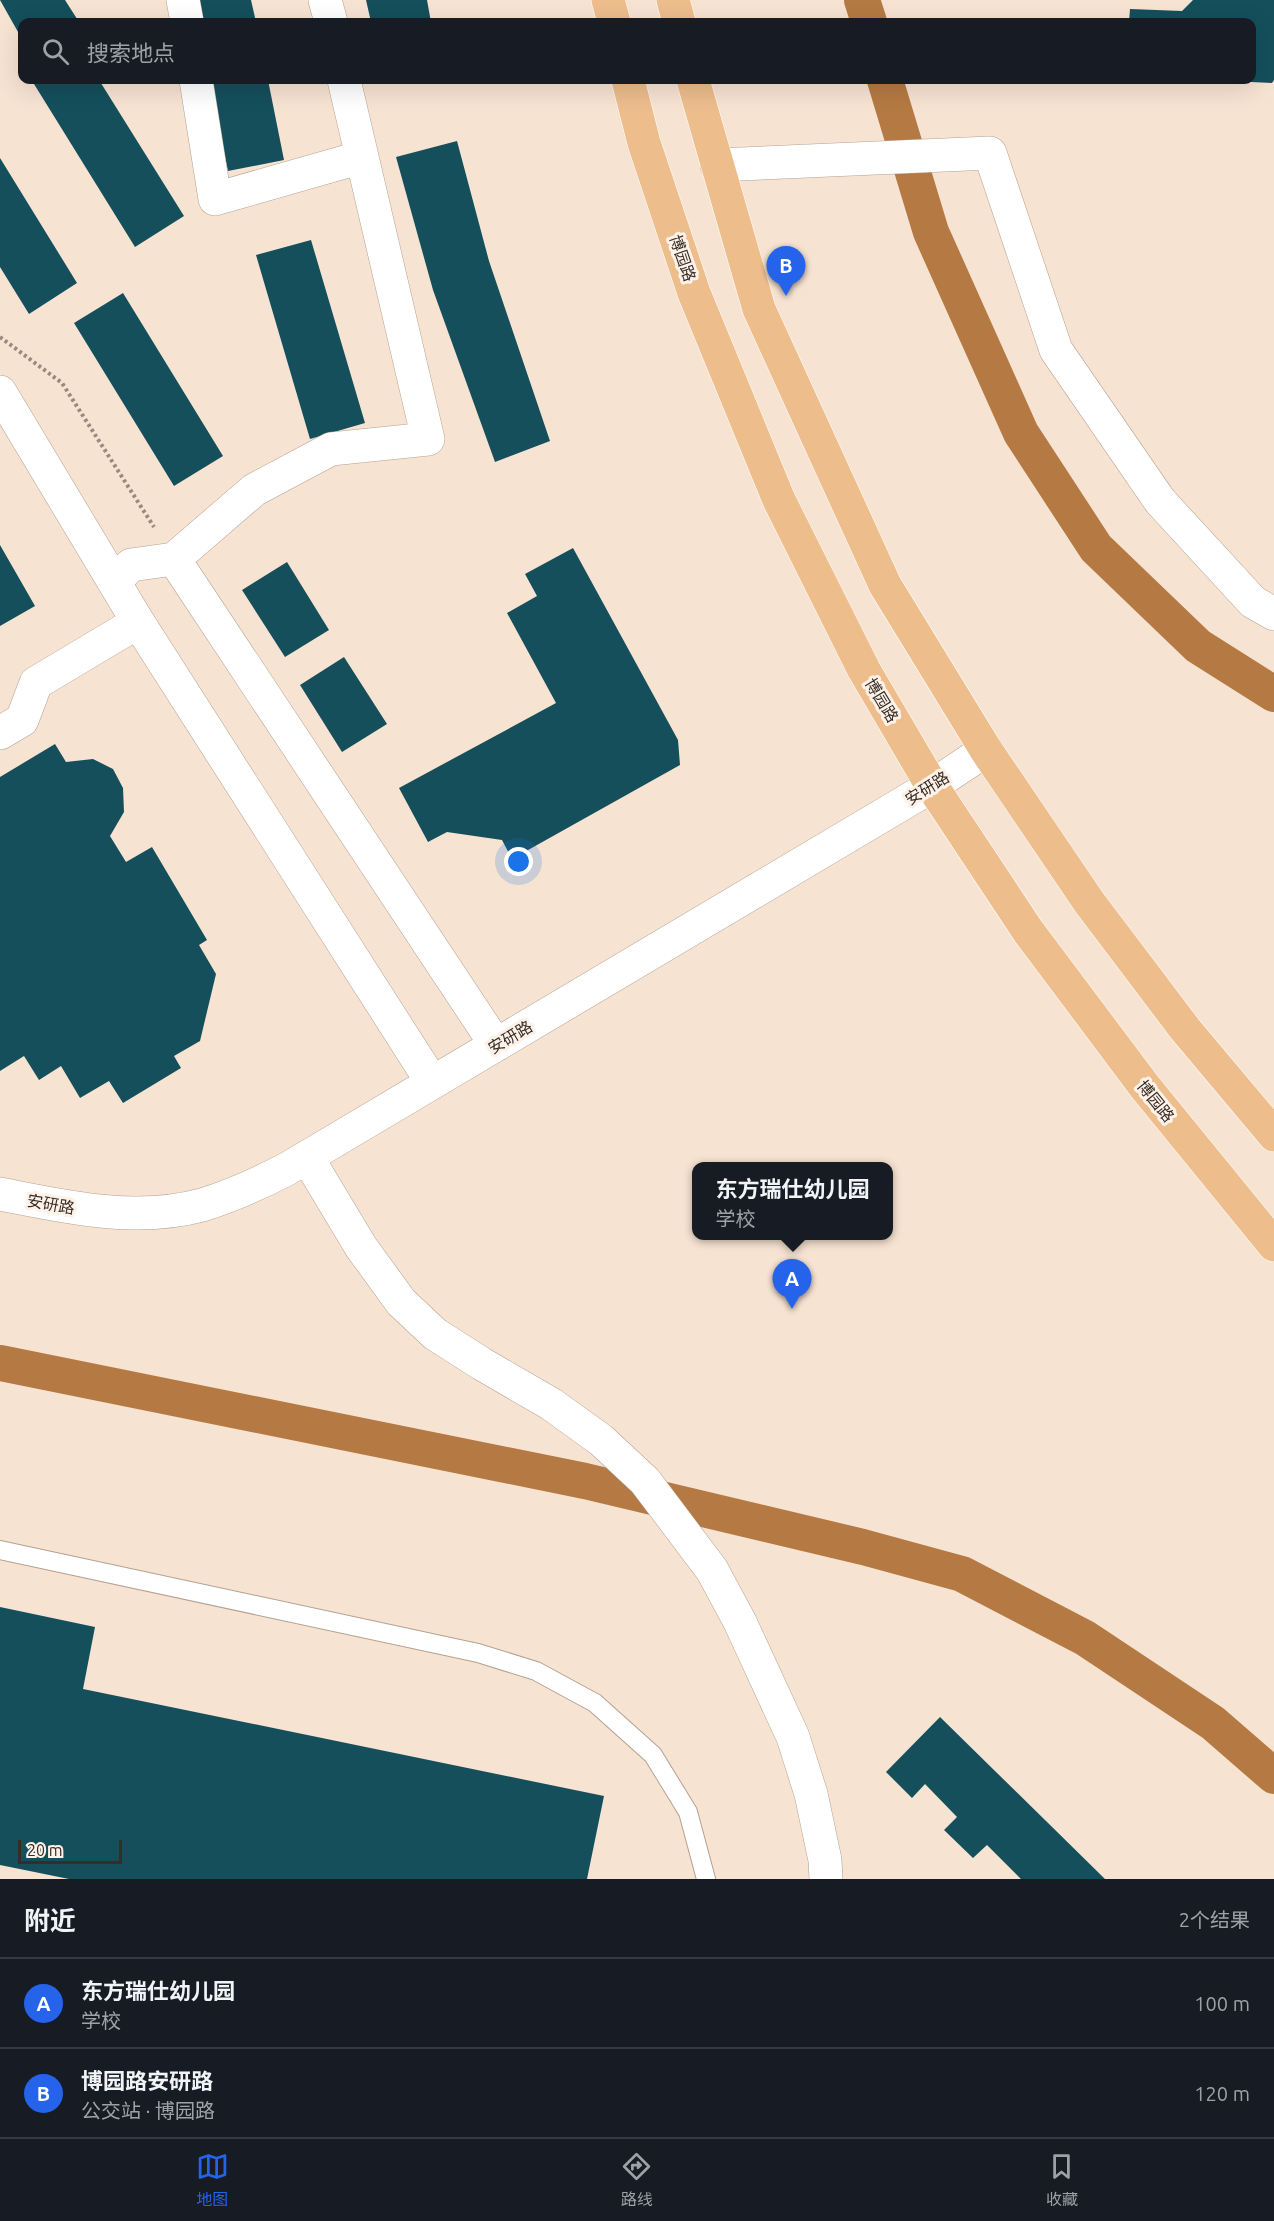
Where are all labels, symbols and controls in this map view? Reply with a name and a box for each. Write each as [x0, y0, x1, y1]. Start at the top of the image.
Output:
search box [18, 18, 1256, 84]
icon: search [39, 35, 72, 68]
text: 搜索地点 [87, 40, 175, 65]
street label: 博园路 [667, 232, 699, 284]
pin: B [766, 246, 806, 296]
street label: 博园路 [862, 675, 902, 725]
street label: 安研路 [902, 768, 952, 808]
your location [504, 847, 533, 876]
street label: 安研路 [485, 1017, 535, 1057]
street label: 博园路 [1134, 1077, 1178, 1125]
popup [692, 1162, 893, 1240]
text: 东方瑞仕幼儿园 [715, 1176, 870, 1201]
street label: 安研路 [26, 1191, 76, 1217]
text: 学校 [715, 1207, 755, 1230]
pin: A [772, 1260, 812, 1309]
scale bar [18, 1837, 122, 1864]
text: 20 m [27, 1841, 63, 1859]
text: 附近 [24, 1906, 76, 1935]
text: 2个结果 [1179, 1908, 1250, 1931]
text: 东方瑞仕幼儿园 [81, 1978, 235, 2003]
text: A [36, 1992, 51, 2015]
text: 100 m [1194, 1992, 1250, 2015]
text: 学校 [81, 2009, 121, 2032]
text: 博园路安研路 [81, 2068, 213, 2093]
text: B [37, 2082, 50, 2105]
text: 120 m [1194, 2082, 1250, 2105]
text: 公交站 · 博园路 [81, 2099, 215, 2122]
tab: 地图 [196, 2150, 229, 2210]
tab: 路线 [620, 2150, 653, 2210]
tab: 收藏 [1045, 2150, 1078, 2210]

